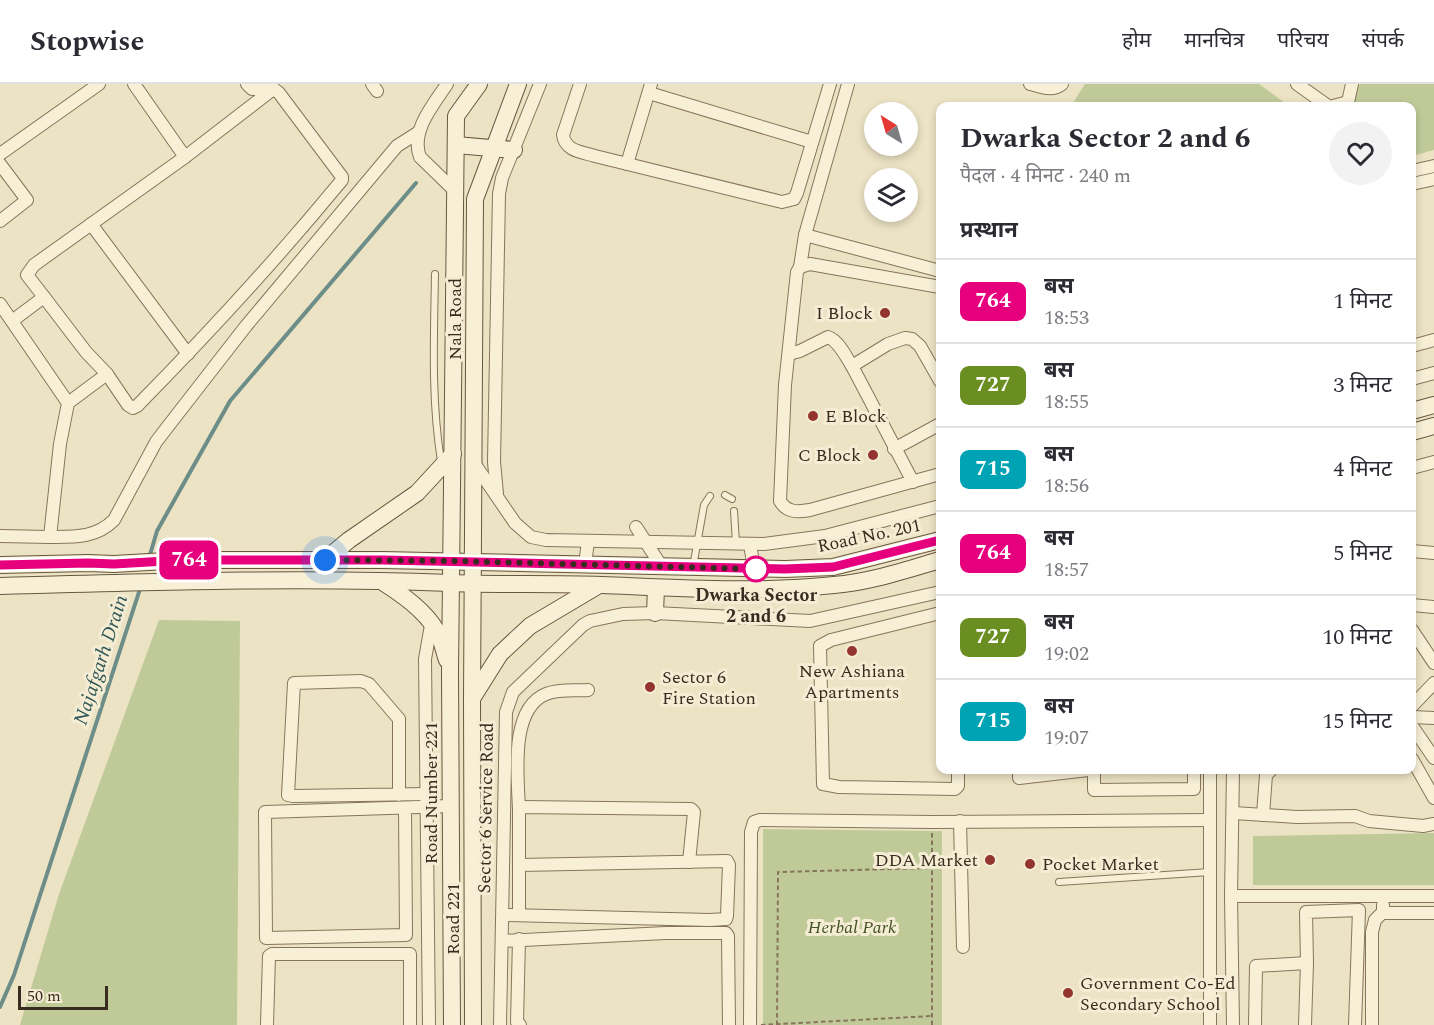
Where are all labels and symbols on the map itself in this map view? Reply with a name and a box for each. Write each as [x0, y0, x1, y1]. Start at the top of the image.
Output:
north arrow [864, 102, 918, 156]
street label: Nala Road [442, 278, 469, 360]
place label: I Block [816, 300, 873, 327]
marker: I Block [878, 306, 892, 320]
place label: E Block [825, 403, 887, 430]
marker: E Block [806, 409, 820, 423]
place label: C Block [798, 442, 861, 469]
marker: C Block [866, 448, 880, 462]
street label: Road No. 201 [815, 512, 923, 560]
line badge: 764 [154, 540, 224, 580]
your location [310, 545, 340, 575]
marker: Dwarka Sector 2 and 6 [743, 556, 769, 582]
place label: Dwarka Sector 2 and 6 [695, 582, 817, 630]
water label: Najafgarh Drain [66, 591, 136, 729]
marker: New Ashiana Apartments [845, 644, 859, 658]
place label: New Ashiana Apartments [799, 658, 905, 706]
place label: Sector 6 Fire Station [662, 664, 756, 712]
marker: Sector 6 Fire Station [643, 680, 657, 694]
street label: Road Number 221 [418, 722, 445, 864]
street label: Sector 6 Service Road [471, 722, 501, 894]
place label: DDA Market [875, 847, 978, 874]
place label: Pocket Market [1042, 851, 1159, 878]
marker: DDA Market [983, 853, 997, 867]
marker: Pocket Market [1023, 857, 1037, 871]
street label: Road 221 [440, 883, 467, 955]
park label: Herbal Park [808, 914, 897, 941]
place label: Government Co-Ed Secondary School [1080, 970, 1236, 1018]
scale bar [18, 983, 108, 1010]
marker: Government Co-Ed Secondary School [1061, 986, 1075, 1000]

